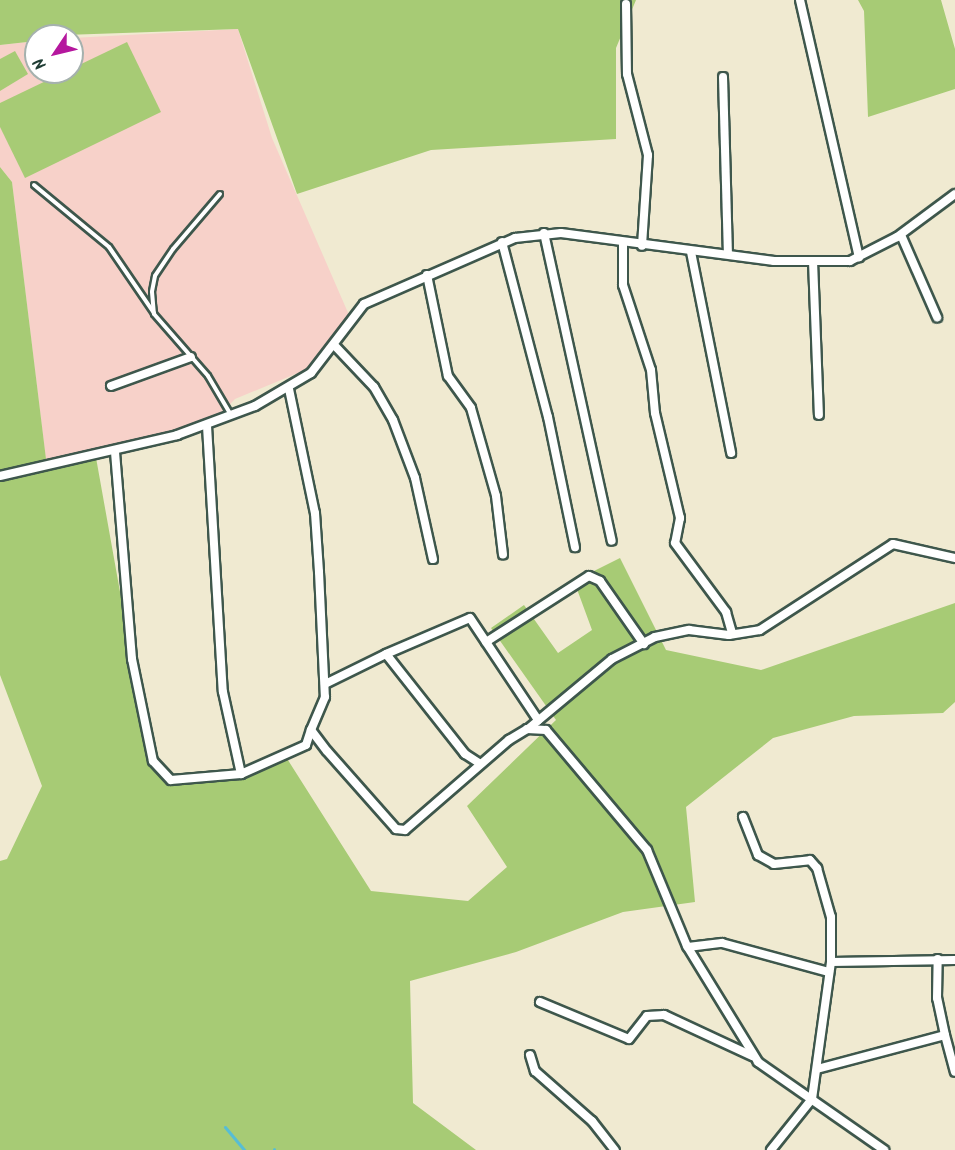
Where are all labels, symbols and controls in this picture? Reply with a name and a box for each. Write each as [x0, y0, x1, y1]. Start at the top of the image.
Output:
north arrow [24, 24, 84, 84]
text: N [27, 52, 54, 75]

